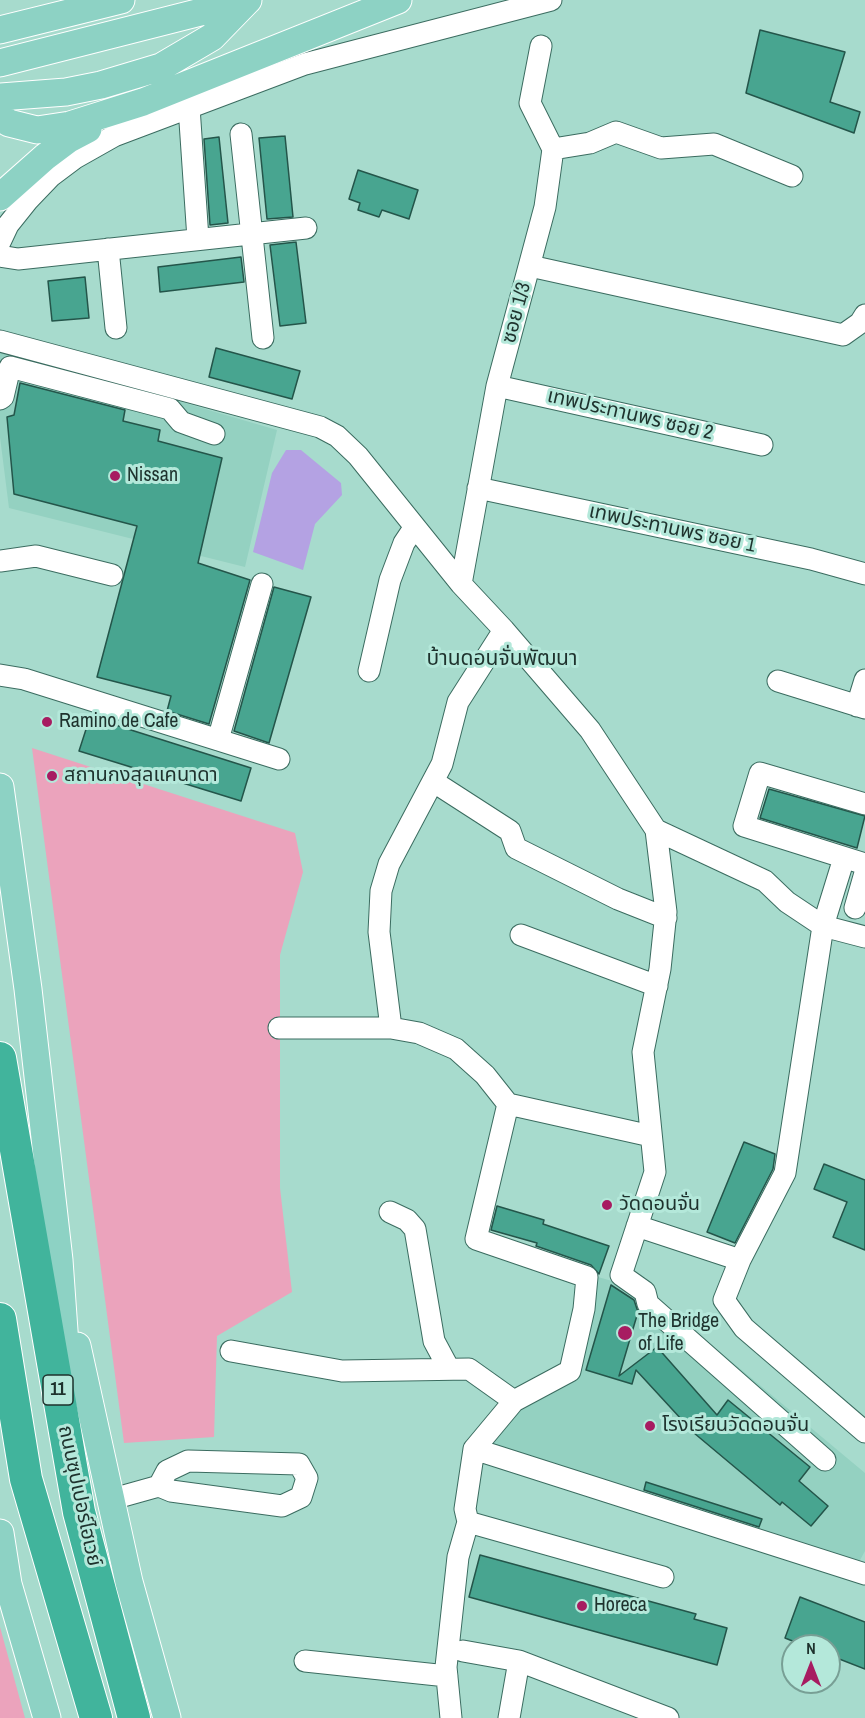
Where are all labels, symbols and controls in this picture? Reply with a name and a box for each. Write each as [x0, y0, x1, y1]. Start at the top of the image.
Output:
street label: ซอย 1/3 [497, 280, 537, 346]
street label: เทพประทานพร ซอย 2 [545, 384, 715, 446]
place label: Nissan [127, 464, 178, 488]
marker: Nissan [108, 469, 122, 483]
street label: เทพประทานพร ซอย 1 [587, 500, 757, 558]
district label: บ้านดอนจั่นพัฒนา [427, 646, 577, 672]
place label: Ramino de Cafe [59, 710, 178, 734]
marker: Ramino de Cafe [40, 715, 54, 729]
place label: สถานกงสุลแคนาดา [64, 764, 218, 788]
marker: สถานกงสุลแคนาดา [45, 769, 59, 783]
place label: วัดดอนจั่น [619, 1193, 700, 1217]
marker: วัดดอนจั่น [600, 1198, 614, 1212]
place label: The Bridge of Life [638, 1310, 719, 1357]
marker: The Bridge of Life [616, 1324, 634, 1342]
road number: 11 [43, 1375, 73, 1405]
place label: โรงเรียนวัดดอนจั่น [662, 1414, 809, 1438]
marker: โรงเรียนวัดดอนจั่น [643, 1419, 657, 1433]
street label: ถนนซุปเปอร์ไฮเวย์ [52, 1423, 106, 1569]
place label: Horeca [594, 1594, 647, 1618]
marker: Horeca [575, 1599, 589, 1613]
north arrow [781, 1634, 841, 1694]
text: N [806, 1637, 816, 1659]

